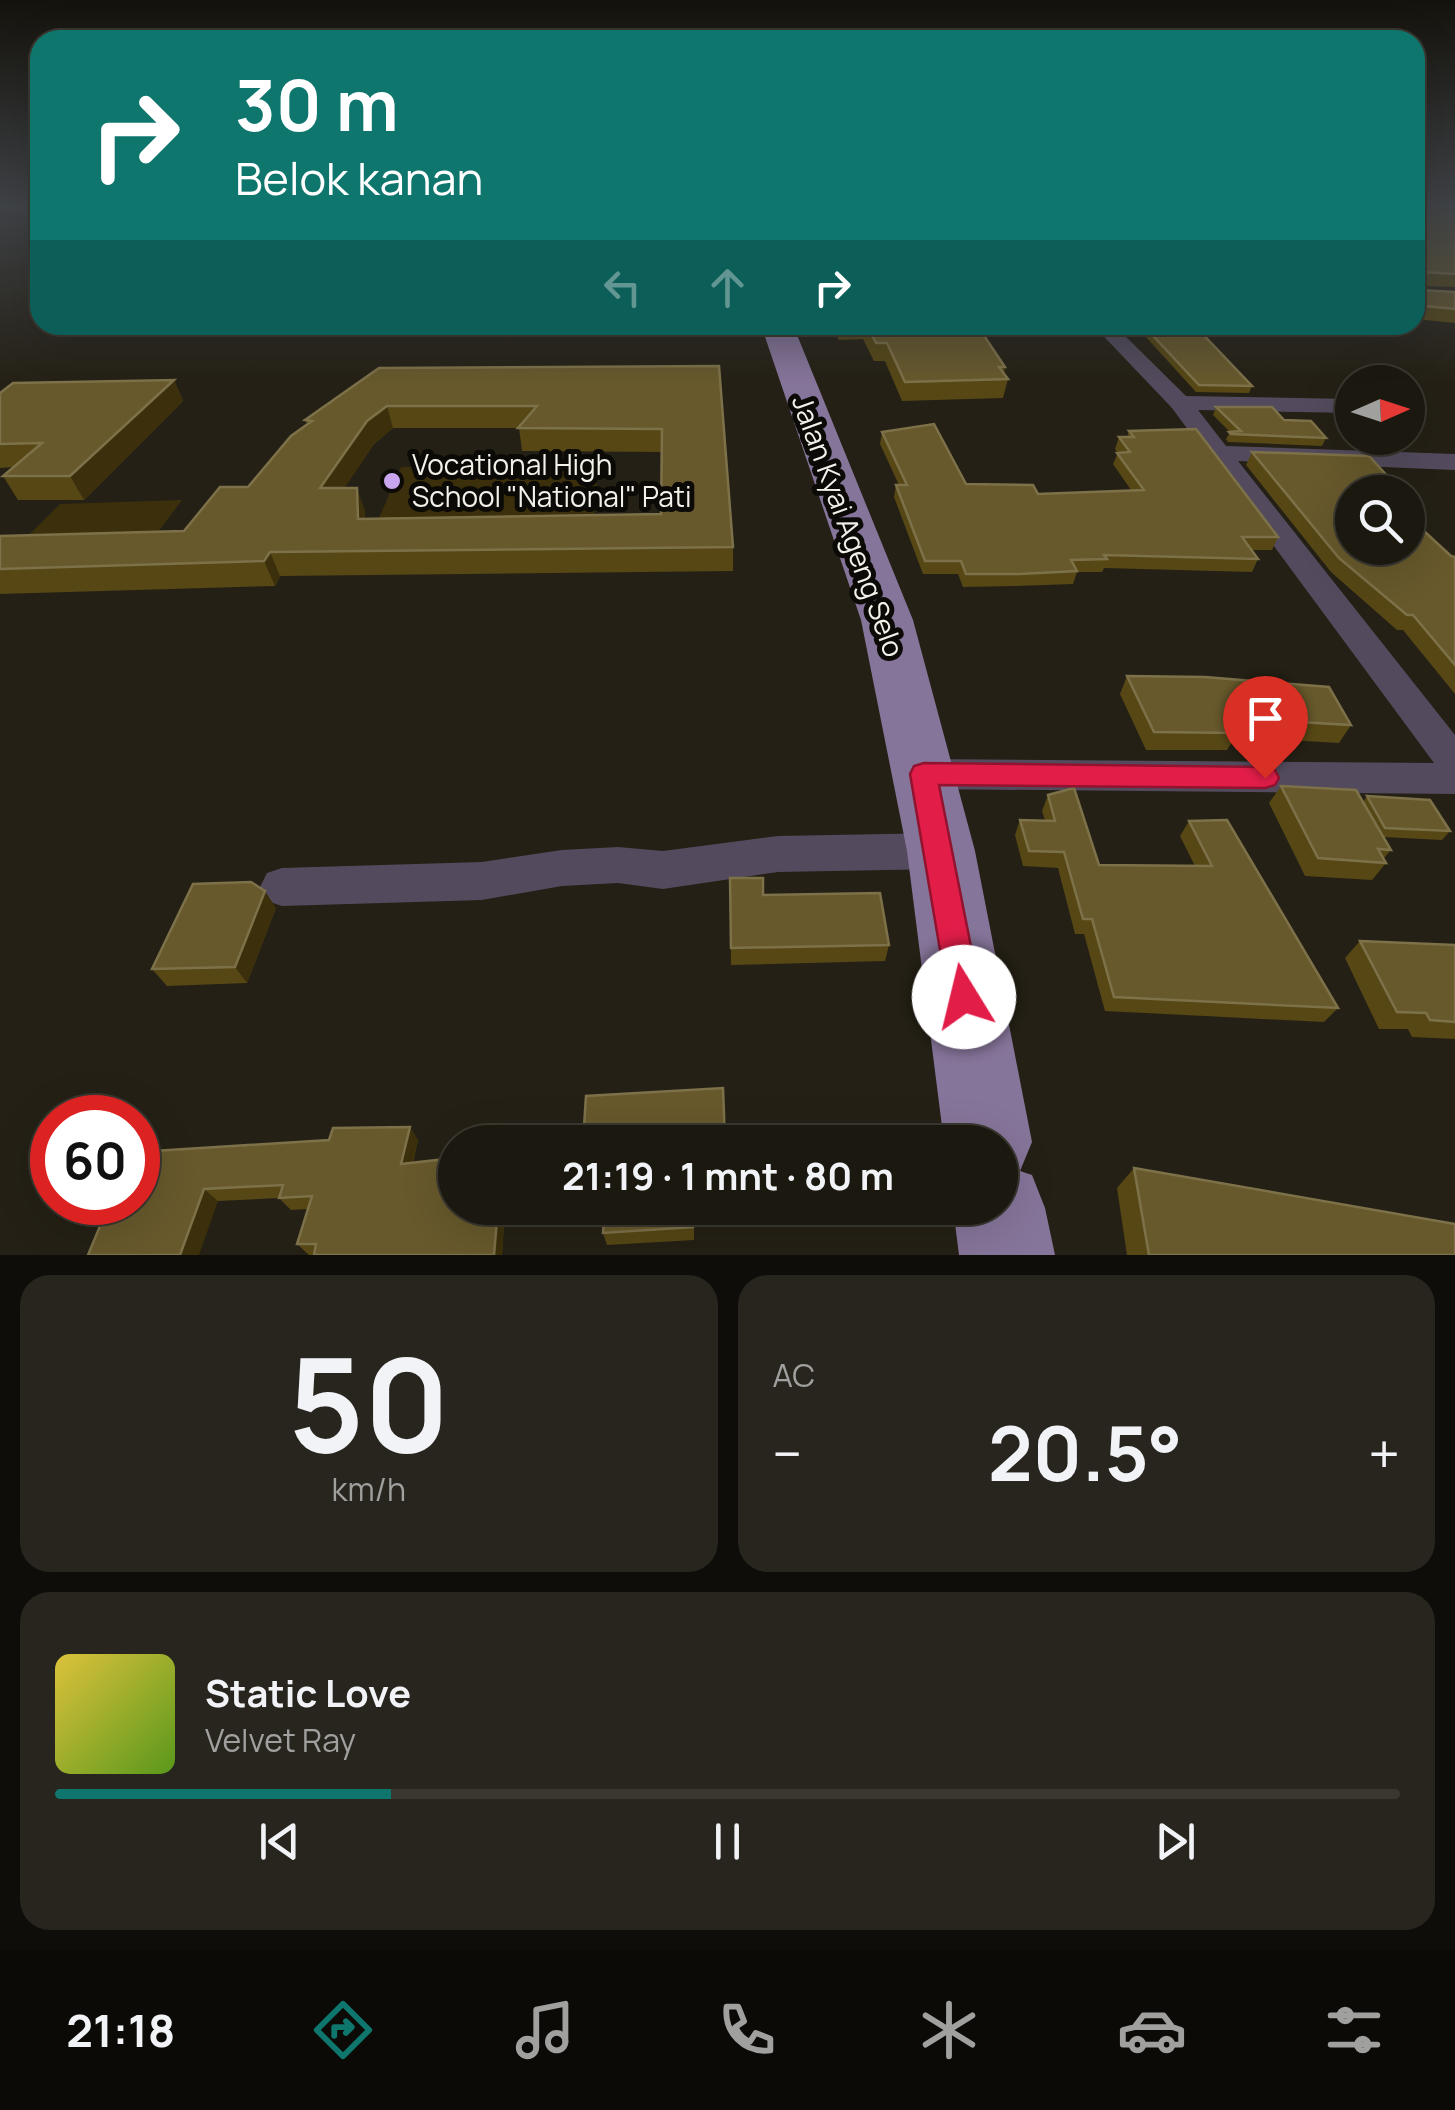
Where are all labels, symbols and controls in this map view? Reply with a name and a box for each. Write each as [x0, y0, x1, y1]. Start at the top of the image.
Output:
text: 30 m [235, 56, 399, 152]
icon: right [70, 70, 200, 200]
text: Belok kanan [235, 147, 483, 209]
icon: left [595, 260, 650, 315]
icon: ahead [700, 260, 755, 315]
icon: right [805, 260, 860, 315]
north arrow [1335, 365, 1425, 455]
map controls [1335, 365, 1425, 565]
street label: Jalan Kyai Ageng Selo [784, 390, 914, 662]
place label: Vocational High School "National" Pati [412, 445, 692, 515]
marker: Vocational High School "National" Pati [381, 470, 403, 492]
button: search [1335, 475, 1425, 565]
pin [1223, 676, 1308, 779]
icon: arrive [1238, 691, 1293, 746]
position arrow [912, 945, 1016, 1049]
speed limit sign: 60 [30, 1095, 160, 1225]
text: 21:19 · 1 mnt · 80 m [562, 1149, 894, 1201]
text: 50 [288, 1313, 450, 1491]
text: AC [773, 1353, 815, 1397]
text: 20.5° [988, 1401, 1182, 1504]
text: − [773, 1415, 802, 1491]
text: + [1368, 1415, 1400, 1491]
text: km/h [332, 1467, 406, 1511]
text: Static Love [205, 1666, 411, 1718]
text: Velvet Ray [205, 1718, 356, 1762]
icon: previous [252, 1814, 307, 1869]
icon: pause [700, 1814, 755, 1869]
icon: next [1148, 1814, 1203, 1869]
icon: directions [308, 1995, 378, 2065]
icon: music [510, 1995, 580, 2065]
icon: phone [712, 1995, 782, 2065]
icon: climate [914, 1995, 984, 2065]
icon: car [1117, 1995, 1187, 2065]
icon: filters [1319, 1995, 1389, 2065]
text: 21:18 [66, 1999, 175, 2061]

